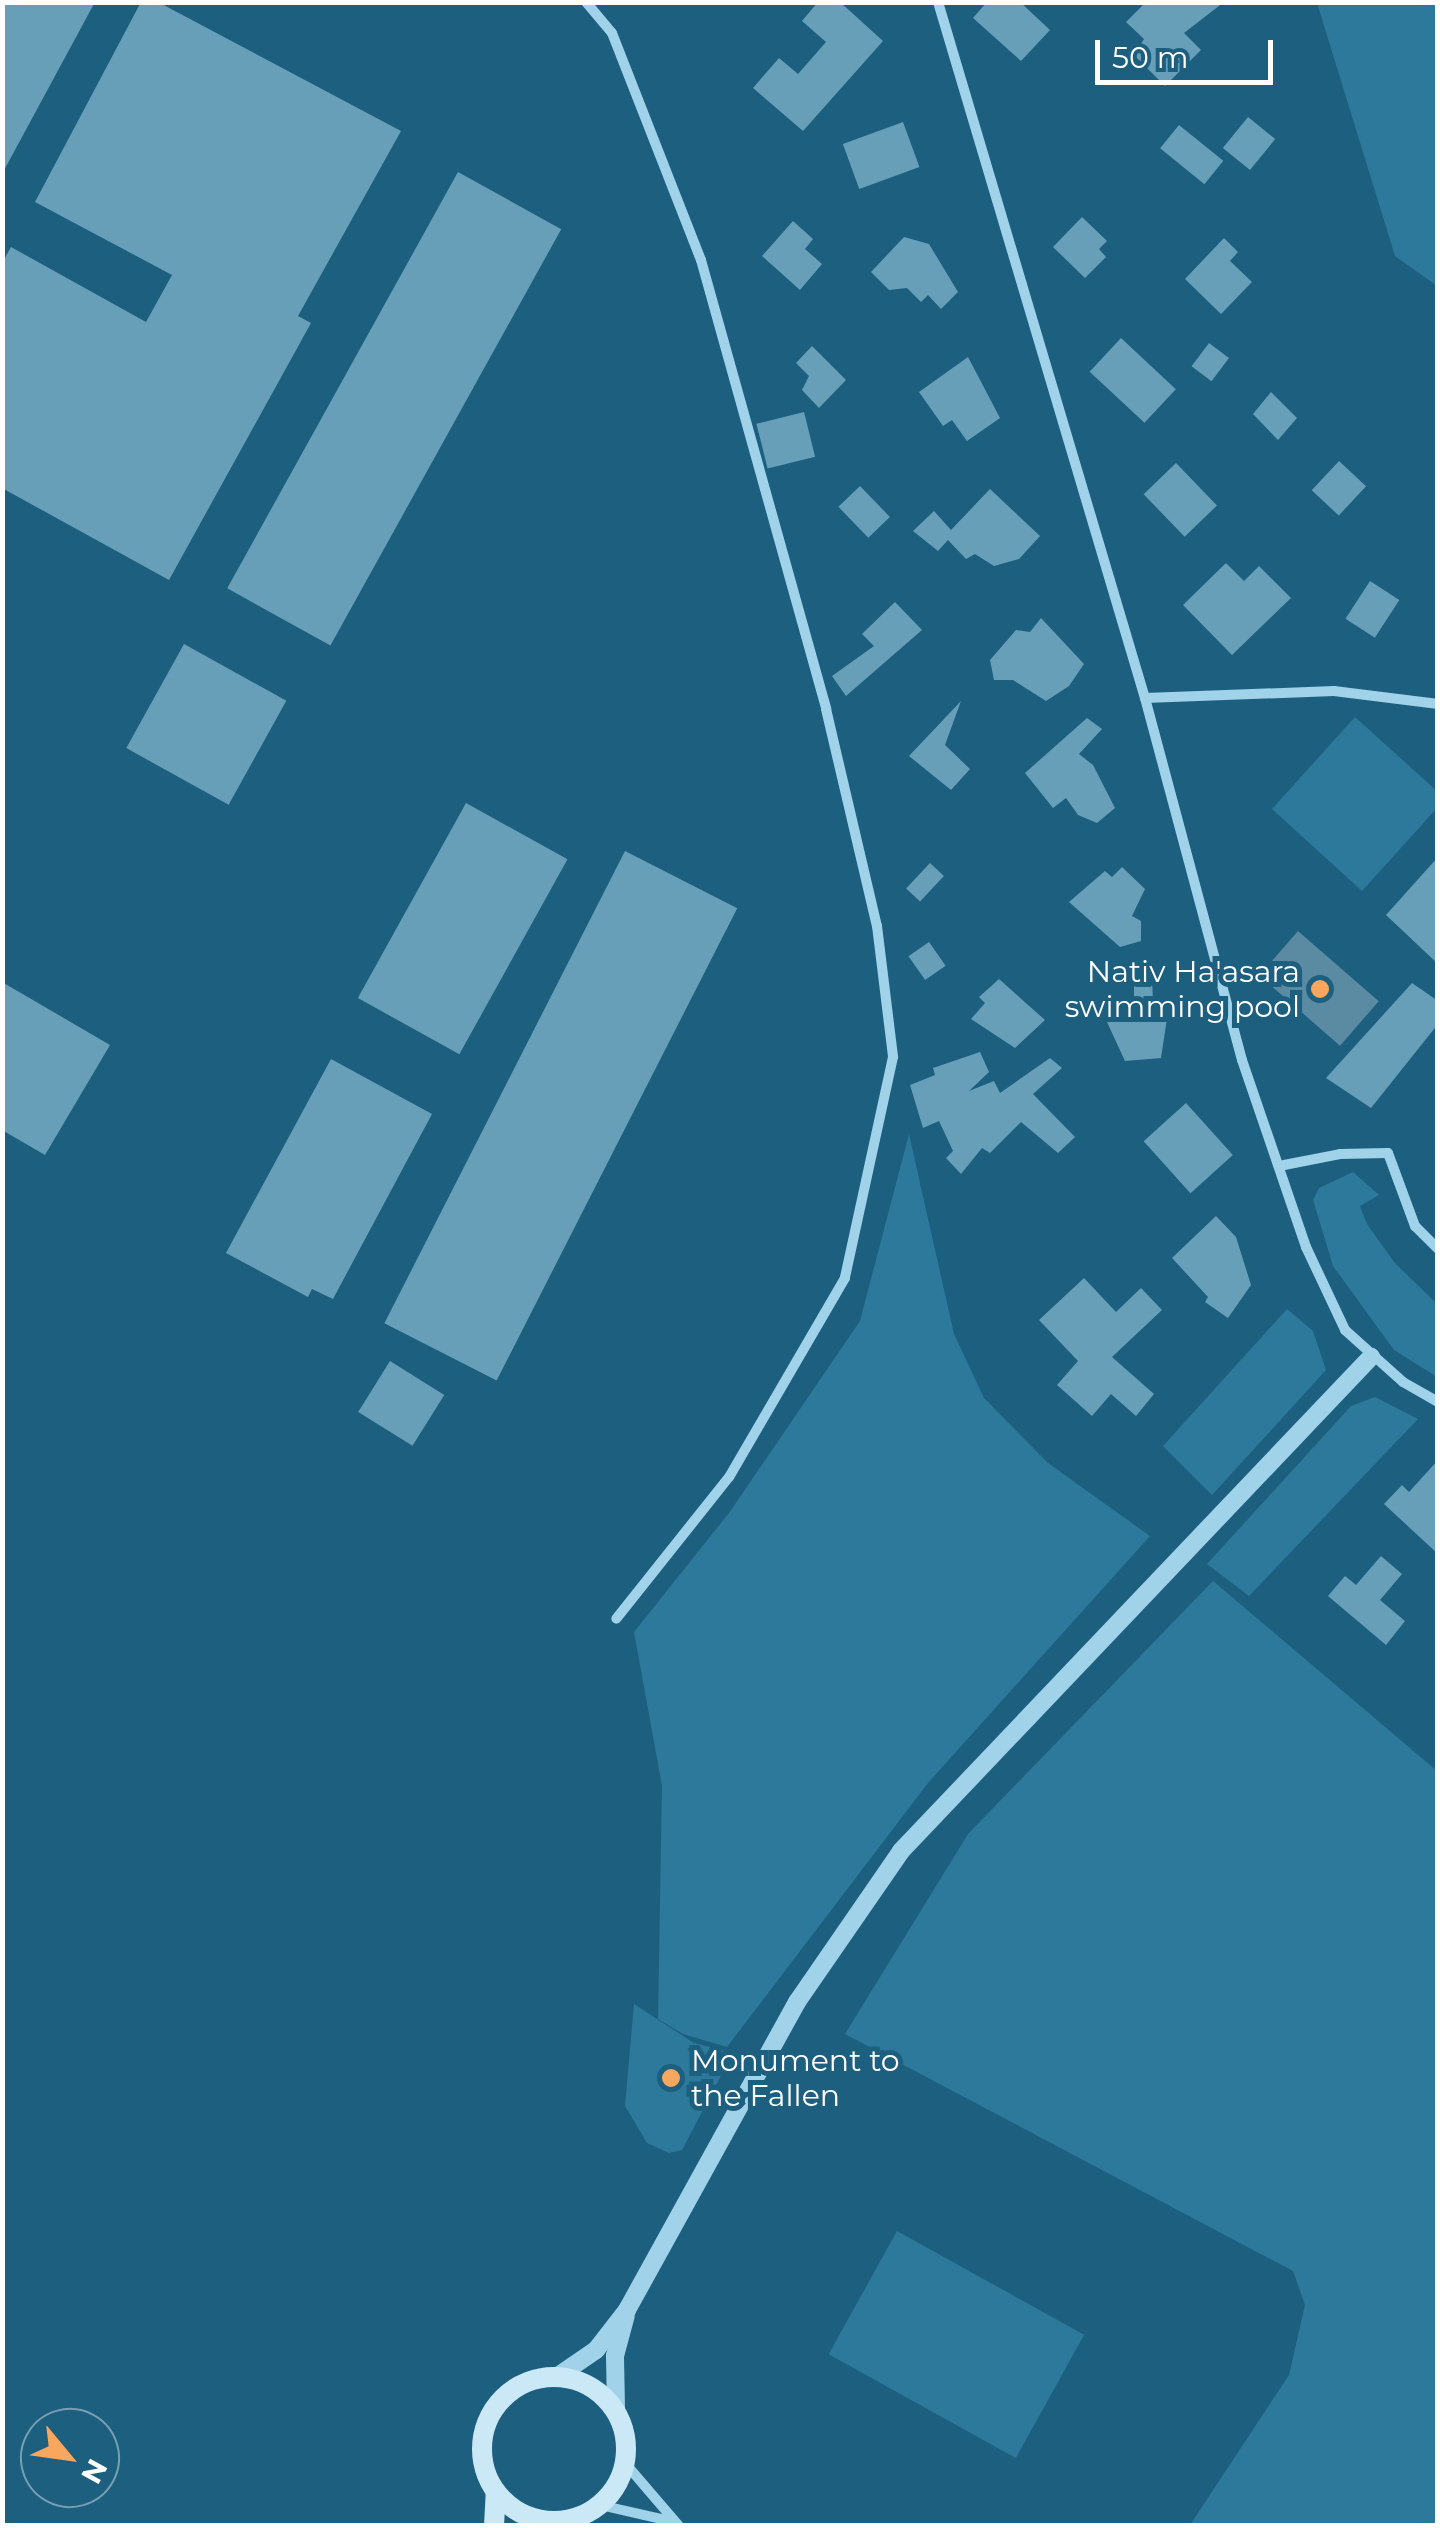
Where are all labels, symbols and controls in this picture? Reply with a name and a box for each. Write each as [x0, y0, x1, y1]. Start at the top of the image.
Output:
scale bar [1100, 20, 1278, 82]
text: 50 m [1112, 39, 1189, 76]
place label: Nativ Ha'asara swimming pool [1065, 954, 1300, 1024]
marker: Nativ Ha'asara swimming pool [1309, 978, 1331, 1000]
place label: Monument to the Fallen [691, 2043, 900, 2114]
marker: Monument to the Fallen [660, 2067, 682, 2089]
north arrow [20, 2408, 120, 2508]
text: N [74, 2453, 115, 2490]

